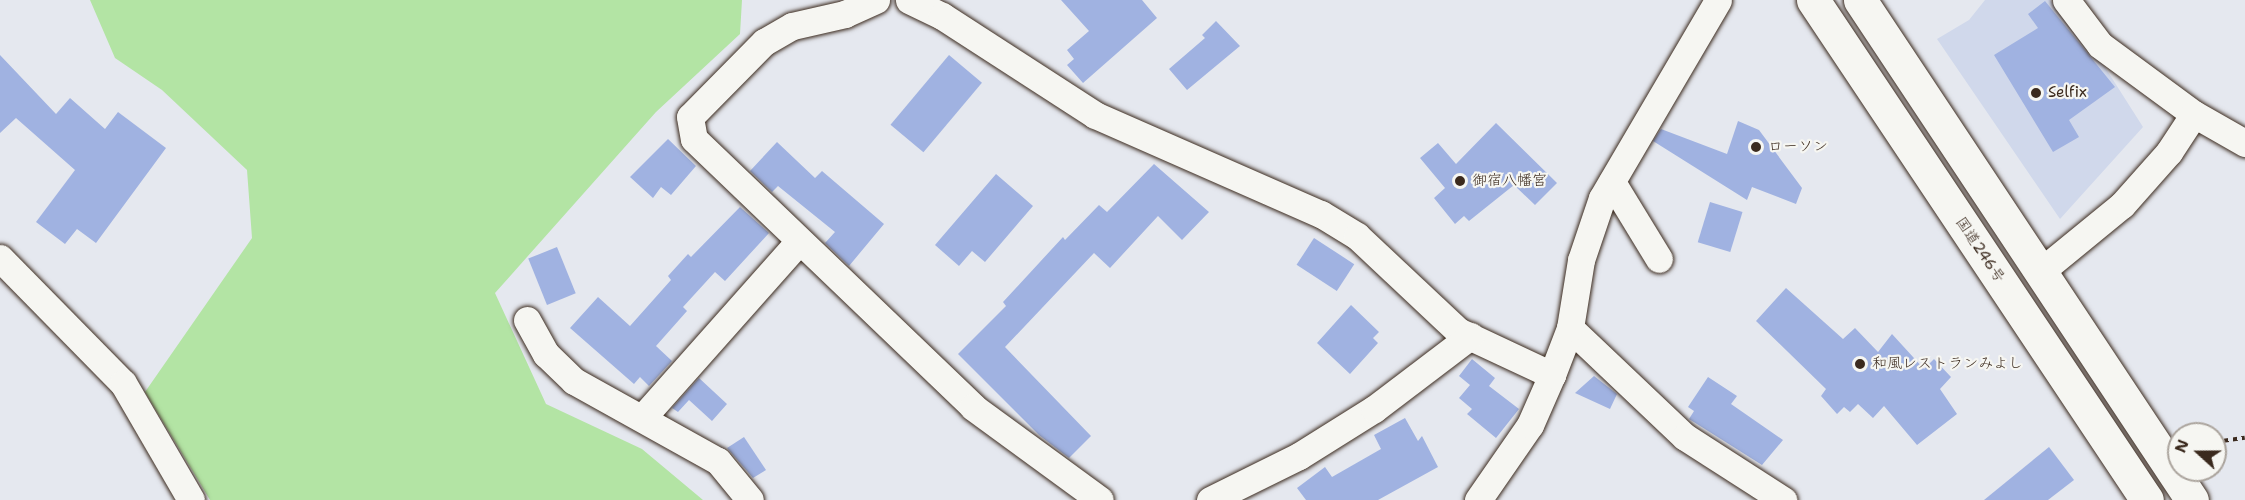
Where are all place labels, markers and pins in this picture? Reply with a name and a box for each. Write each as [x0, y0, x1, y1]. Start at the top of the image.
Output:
place label: Selfix [2048, 84, 2087, 102]
marker: Selfix [2029, 86, 2043, 100]
place label: ローソン [1768, 138, 1828, 156]
marker: ローソン [1749, 140, 1763, 154]
place label: 御宿八幡宮 [1472, 172, 1547, 190]
marker: 御宿八幡宮 [1453, 174, 1467, 188]
place label: 和風レストランみよし [1872, 355, 2022, 373]
marker: 和風レストランみよし [1853, 357, 1867, 371]

